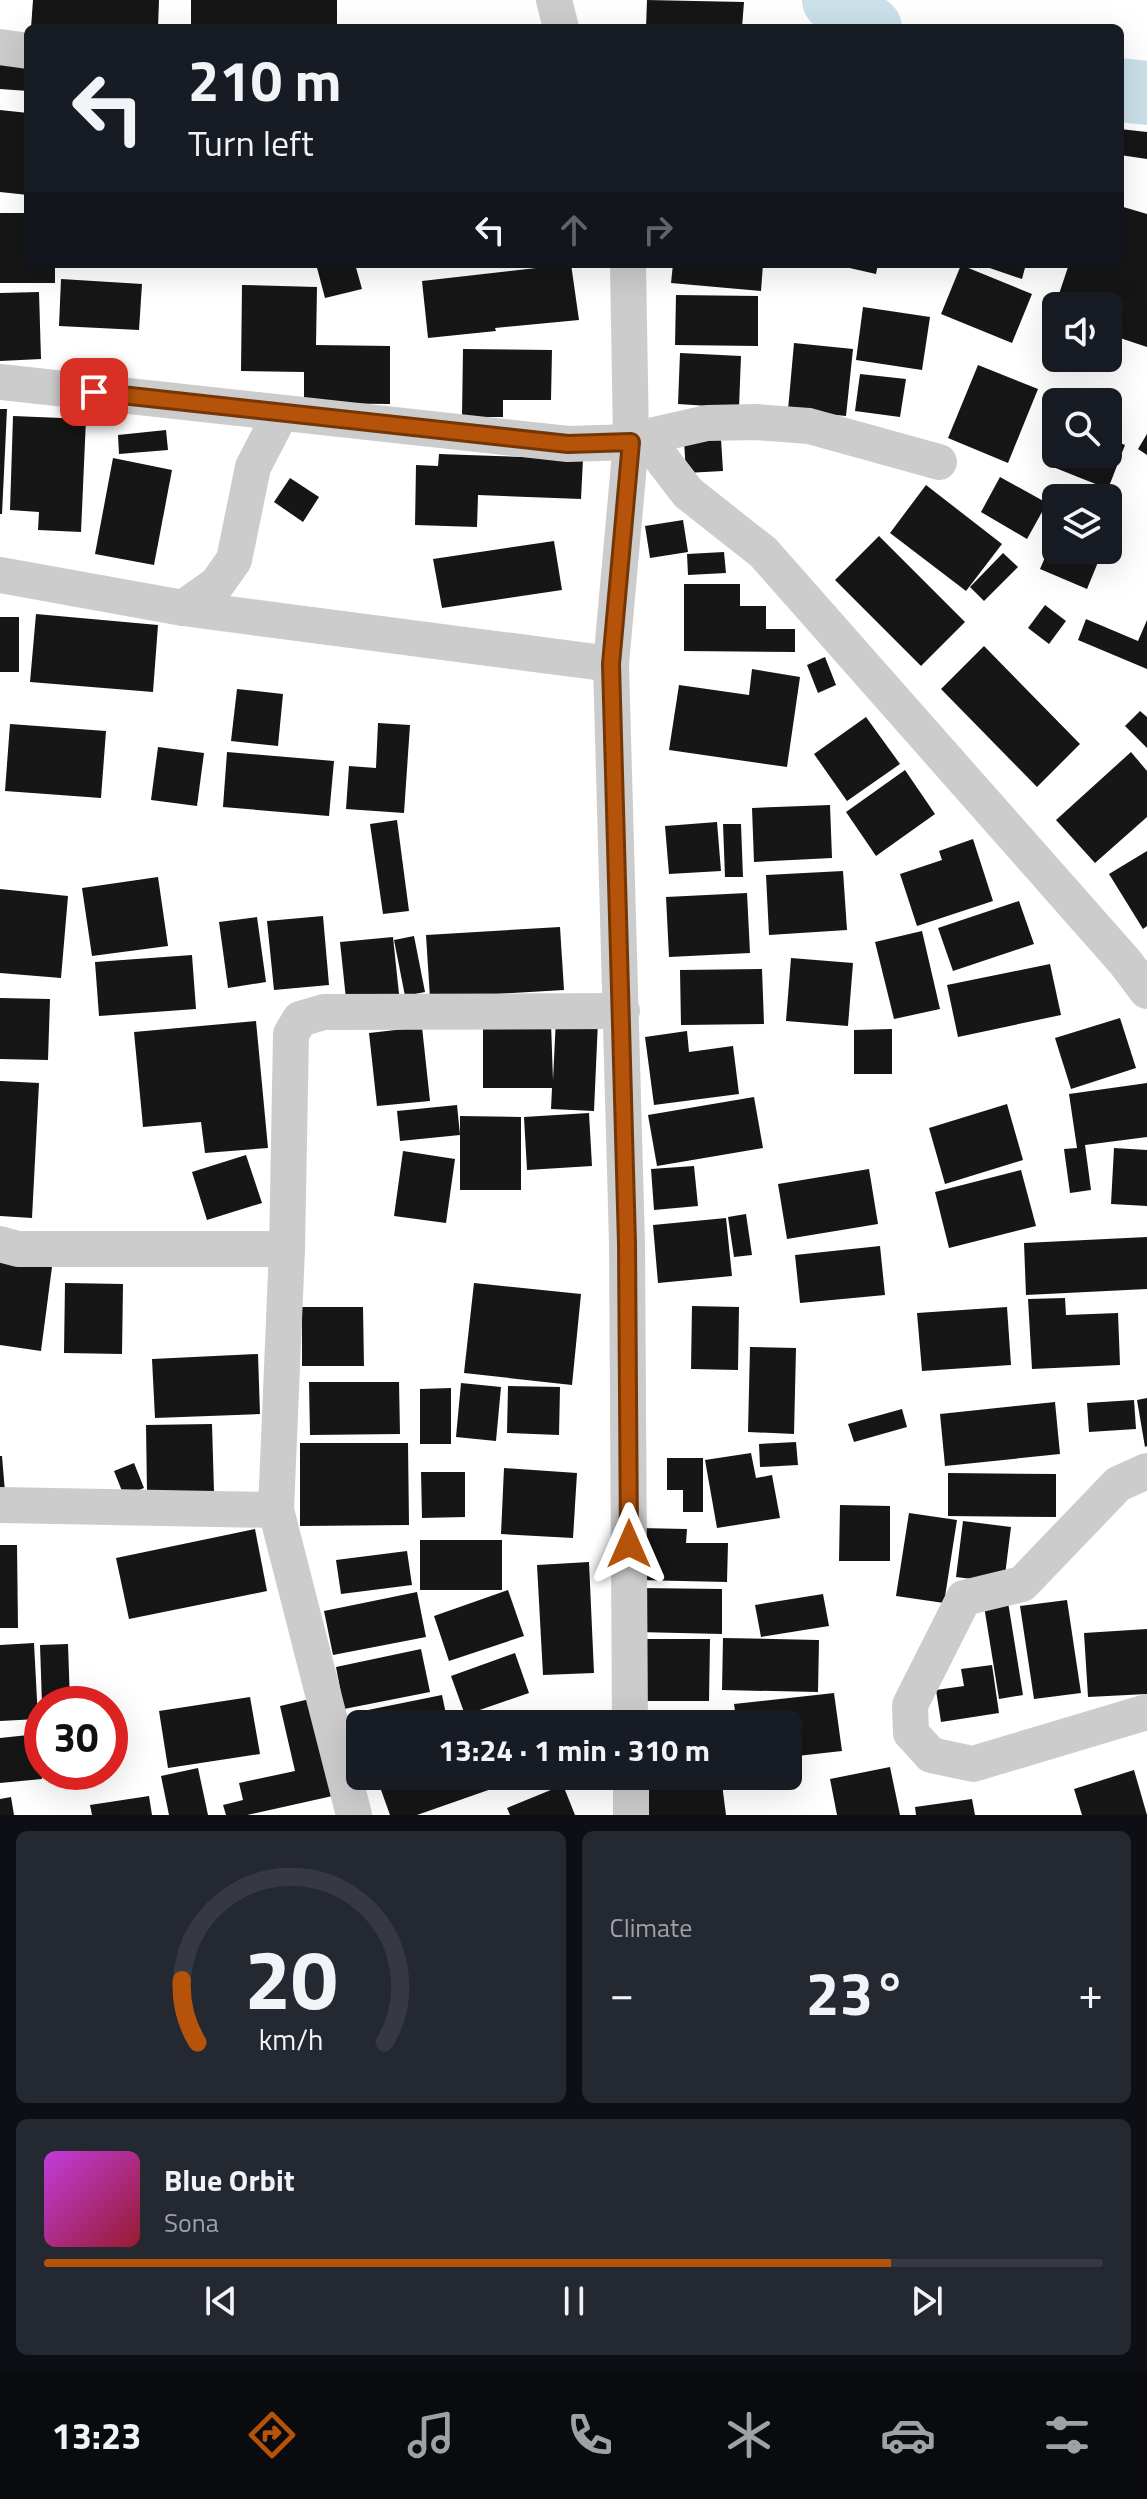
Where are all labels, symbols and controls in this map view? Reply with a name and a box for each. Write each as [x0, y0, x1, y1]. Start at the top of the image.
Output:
text: 210 m [188, 38, 341, 123]
icon: left [56, 56, 160, 160]
text: Turn left [188, 115, 314, 170]
icon: left [468, 208, 512, 252]
icon: ahead [552, 208, 596, 252]
icon: right [636, 208, 680, 252]
map controls [1042, 292, 1122, 564]
button: sound [1042, 292, 1122, 372]
pin [60, 358, 128, 426]
icon: arrive [72, 370, 116, 414]
button: search [1042, 388, 1122, 468]
button: layers [1042, 484, 1122, 564]
position arrow [587, 1502, 671, 1586]
speed limit sign: 30 [24, 1686, 128, 1790]
text: 13:24 · 1 min · 310 m [438, 1727, 710, 1773]
text: Climate [610, 1908, 692, 1947]
text: 20 [244, 1915, 337, 2041]
text: 23° [806, 1947, 907, 2038]
text: − [610, 1959, 634, 2026]
text: + [1078, 1959, 1103, 2026]
text: km/h [258, 2018, 323, 2061]
text: Blue Orbit [164, 2157, 295, 2203]
text: Sona [164, 2203, 219, 2242]
icon: previous [199, 2279, 243, 2323]
icon: pause [552, 2279, 596, 2323]
icon: next [905, 2279, 949, 2323]
icon: directions [244, 2407, 300, 2463]
icon: music [403, 2407, 459, 2463]
icon: phone [562, 2407, 618, 2463]
icon: climate [721, 2407, 777, 2463]
icon: car [880, 2407, 936, 2463]
icon: filters [1039, 2407, 1095, 2463]
text: 13:23 [52, 2408, 141, 2463]

